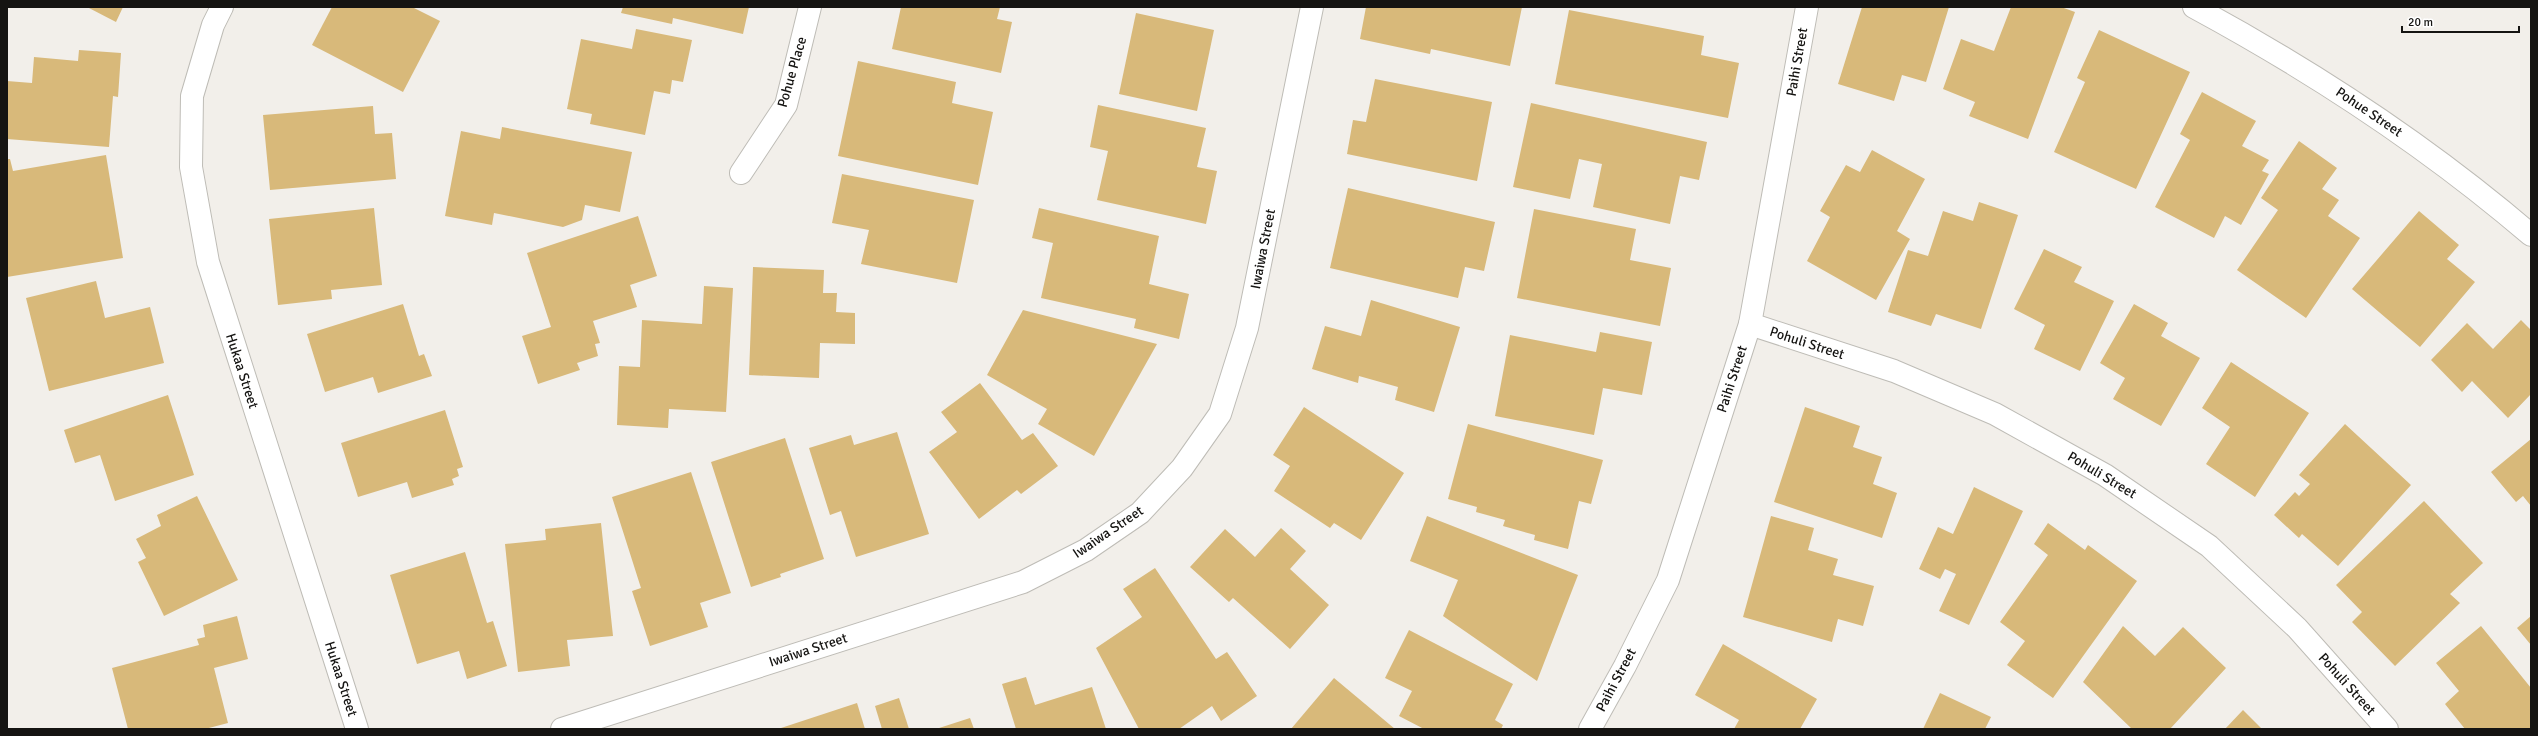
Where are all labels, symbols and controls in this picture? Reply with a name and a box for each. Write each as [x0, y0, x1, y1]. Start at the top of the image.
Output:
scale bar [2402, 8, 2519, 34]
text: 20 m [2408, 15, 2433, 30]
street label: Paihi Street [1783, 26, 1811, 98]
street label: Pohue Place [774, 35, 810, 109]
street label: Pohue Street [2332, 84, 2406, 141]
street label: Iwaiwa Street [1247, 207, 1279, 291]
street label: Pohuli Street [1768, 323, 1847, 363]
street label: Hukaa Street [222, 331, 262, 411]
street label: Paihi Street [1713, 343, 1751, 415]
street label: Pohuli Street [2064, 448, 2140, 502]
street label: Iwaiwa Street [1069, 502, 1147, 562]
street label: Iwaiwa Street [767, 629, 849, 671]
street label: Hukaa Street [321, 639, 361, 719]
street label: Paihi Street [1592, 645, 1640, 715]
street label: Pohuli Street [2315, 650, 2379, 719]

